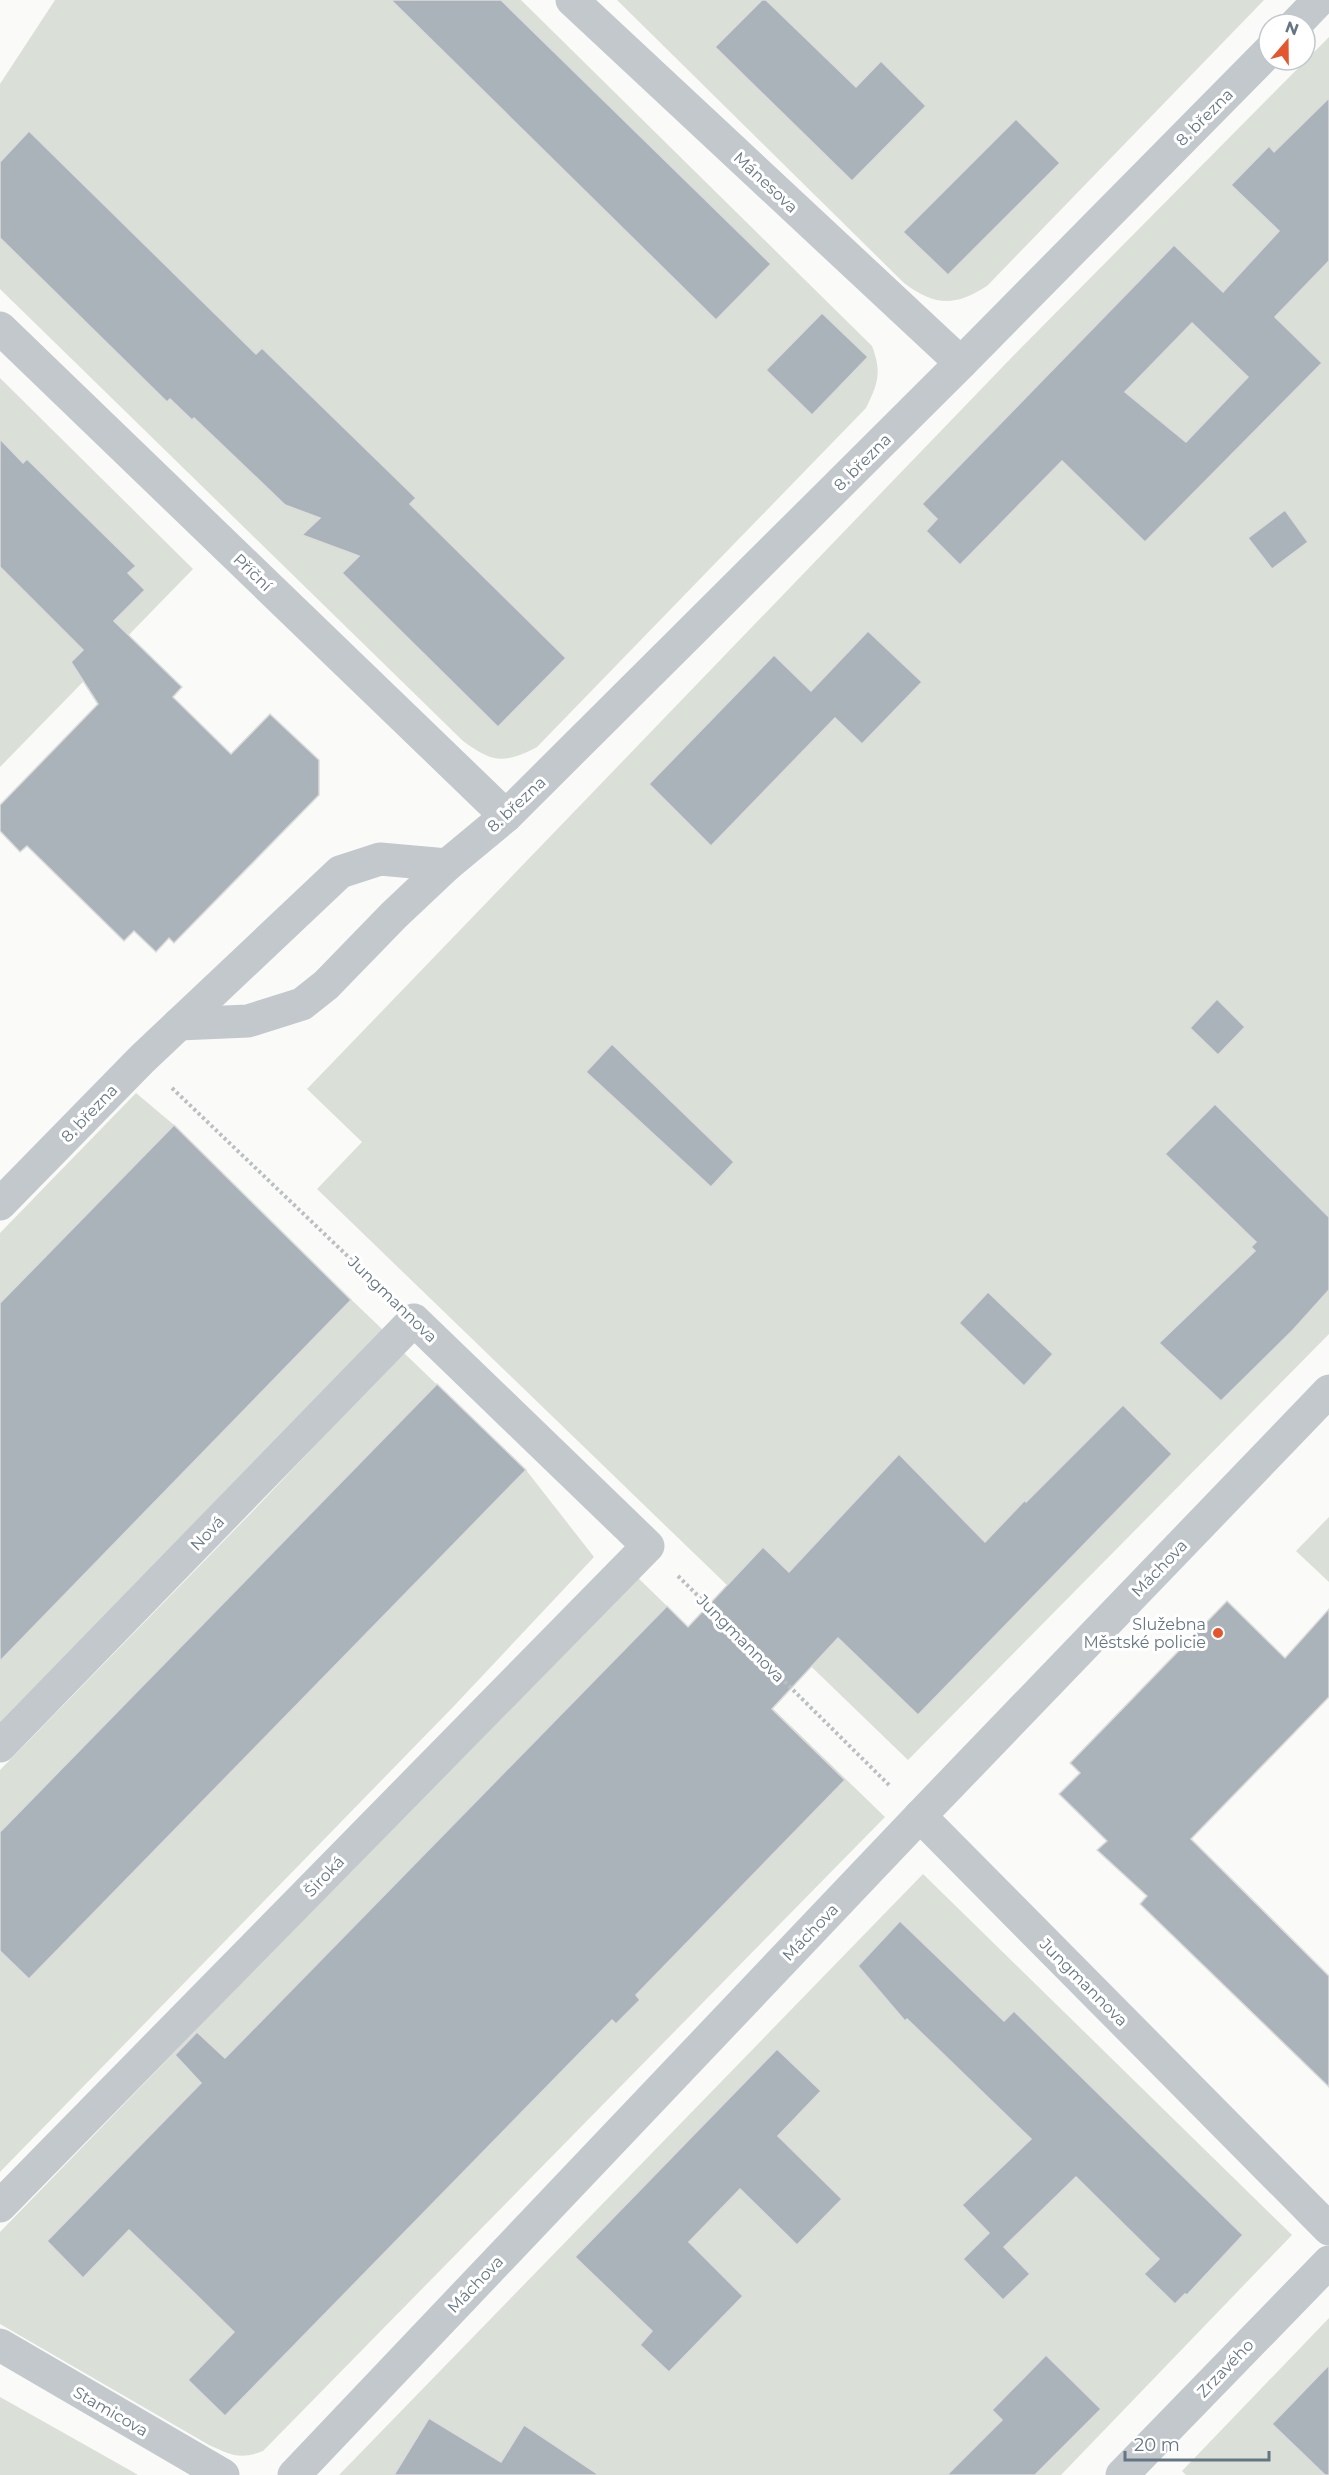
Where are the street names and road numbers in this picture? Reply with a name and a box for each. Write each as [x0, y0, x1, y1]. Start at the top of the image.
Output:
street label: 8. března [1172, 85, 1237, 150]
street label: Mánesova [730, 148, 802, 217]
street label: 8. března [830, 430, 895, 495]
street label: Příční [230, 550, 276, 596]
street label: 8. března [483, 773, 550, 836]
street label: 8. března [57, 1080, 122, 1146]
street label: Jungmannova [344, 1251, 441, 1347]
street label: Nová [186, 1512, 228, 1555]
street label: Máchova [1128, 1536, 1191, 1601]
street label: Jungmannova [692, 1590, 788, 1686]
street label: Široká [300, 1852, 348, 1901]
street label: Máchova [779, 1900, 842, 1965]
street label: Jungmannova [1035, 1934, 1131, 2030]
street label: Máchova [444, 2252, 507, 2317]
street label: Zrzavého [1193, 2335, 1258, 2401]
street label: Stamicova [70, 2382, 152, 2440]

